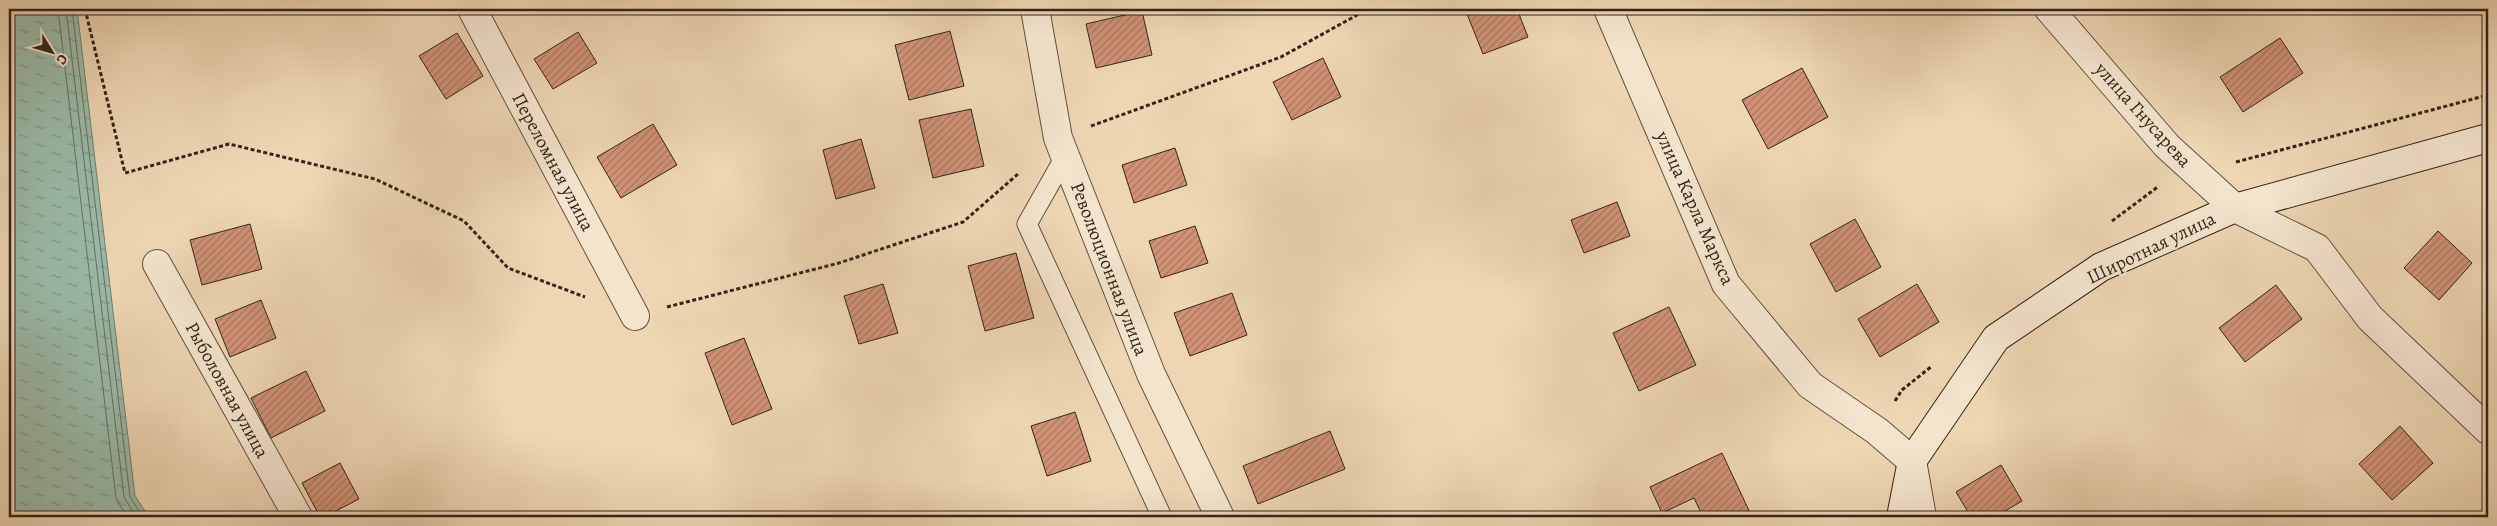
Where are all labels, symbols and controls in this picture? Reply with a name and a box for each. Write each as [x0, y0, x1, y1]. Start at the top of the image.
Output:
north arrow [28, 28, 78, 78]
text: С [52, 50, 72, 69]
street label: улица Гнусарева [2088, 56, 2197, 173]
street label: Переломная улица [505, 88, 601, 236]
street label: улица Карла Маркса [1649, 126, 1741, 289]
street label: Революционная улица [1064, 178, 1154, 360]
street label: Широтная улица [2082, 205, 2220, 290]
street label: Рыболовная улица [179, 317, 275, 463]

